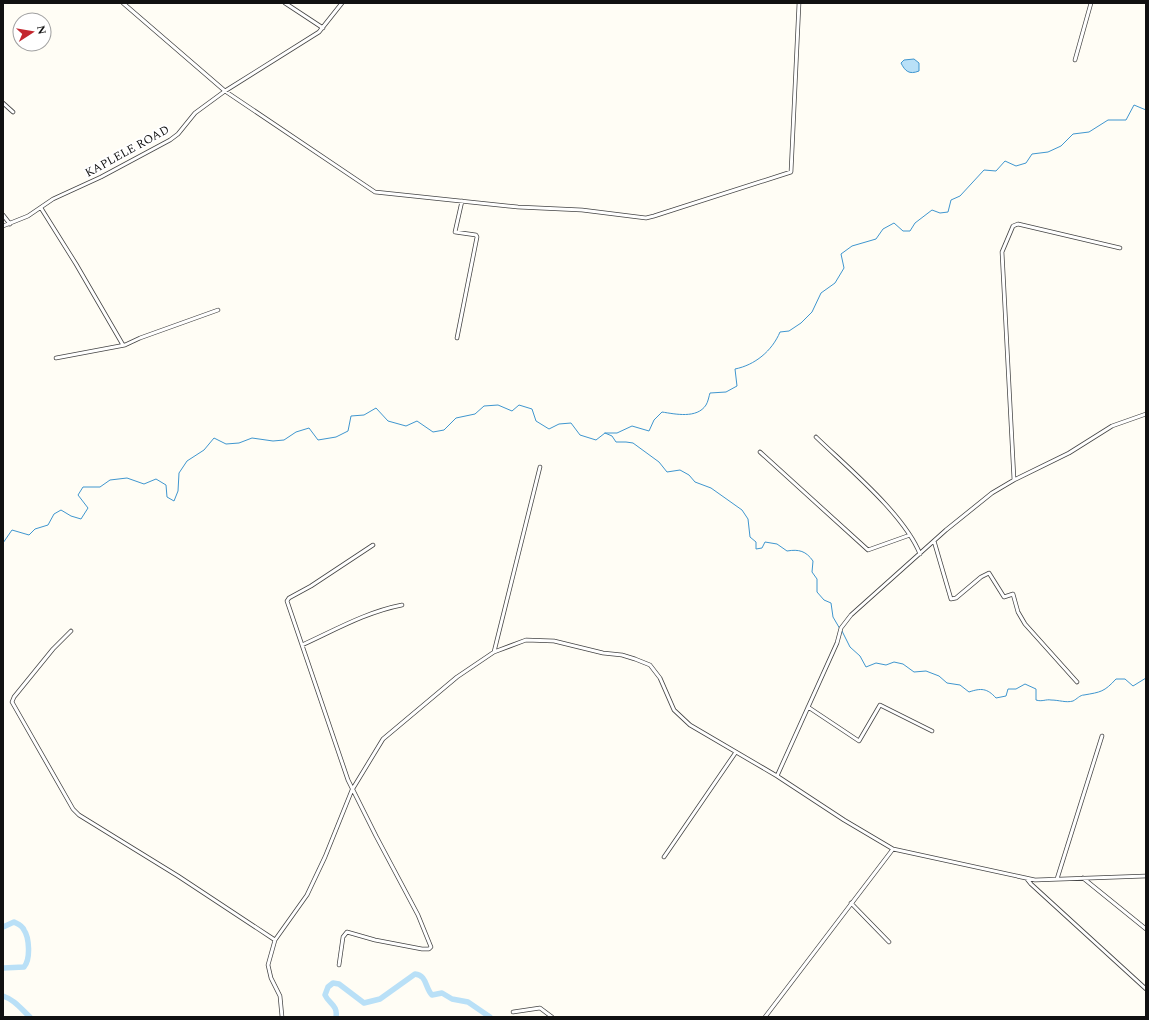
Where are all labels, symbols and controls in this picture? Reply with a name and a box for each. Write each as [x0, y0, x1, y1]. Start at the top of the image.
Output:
north arrow [12, 12, 52, 52]
text: N [32, 24, 51, 36]
street label: KAPLELE ROAD [82, 120, 173, 183]

